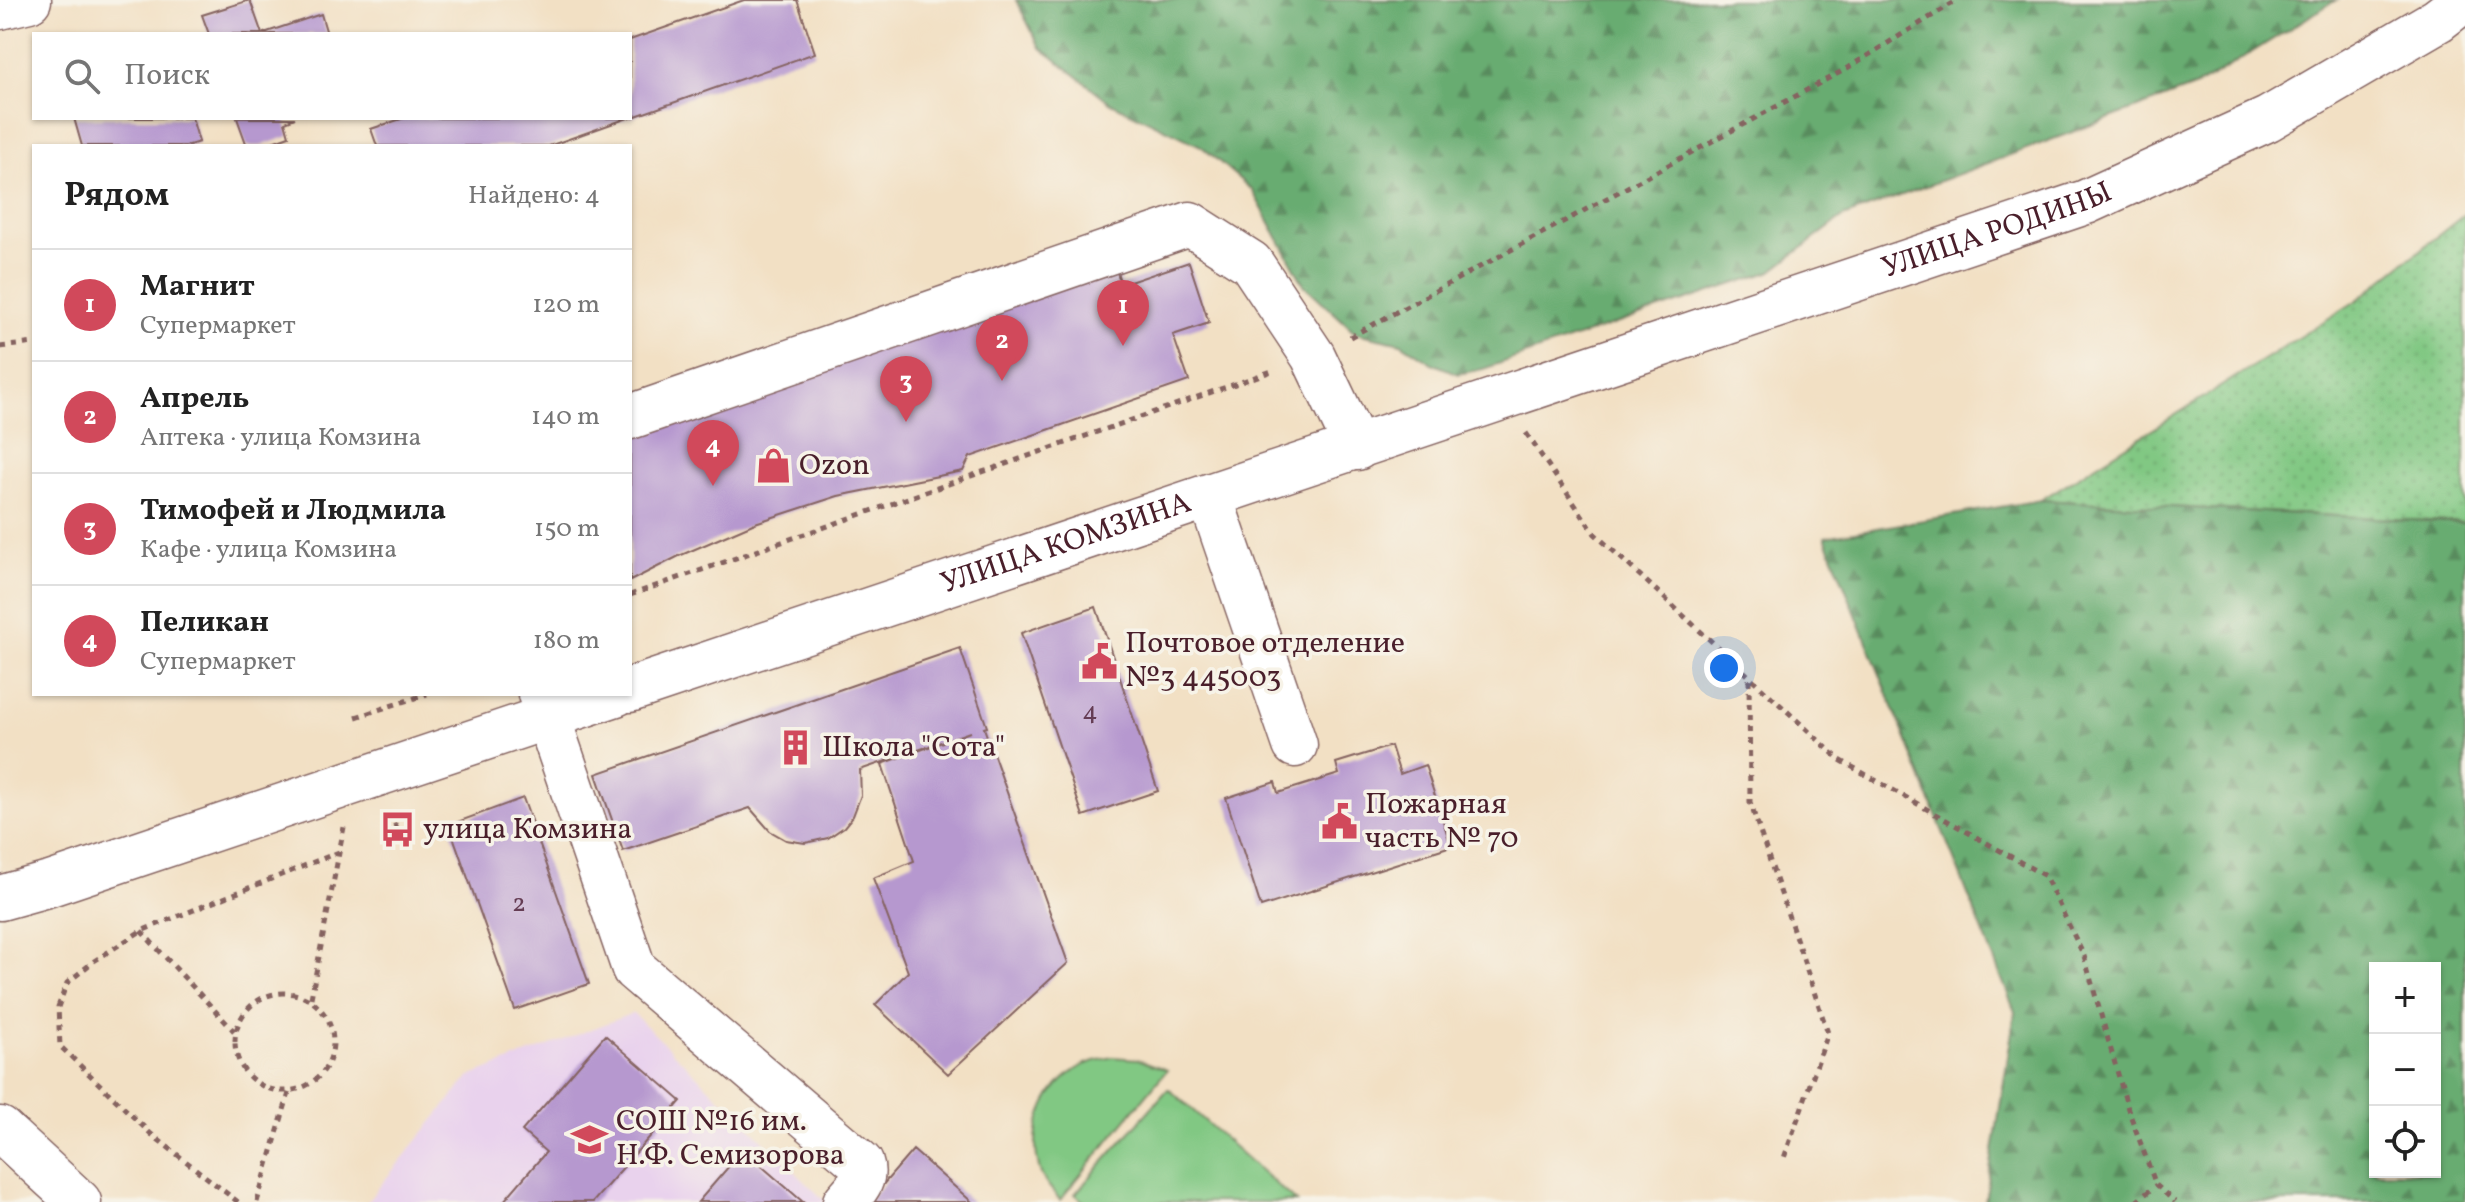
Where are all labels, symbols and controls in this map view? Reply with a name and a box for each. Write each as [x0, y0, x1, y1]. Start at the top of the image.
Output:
search box [32, 32, 632, 120]
icon: search [60, 54, 104, 98]
text: Поиск [124, 55, 210, 97]
street label: УЛИЦА РОДИНЫ [1876, 172, 2119, 290]
text: Рядом [64, 173, 169, 220]
text: Найдено: 4 [468, 178, 600, 214]
text: Магнит [140, 266, 255, 308]
pin: 1 [1097, 280, 1149, 346]
text: 1 [85, 287, 95, 323]
text: 120 m [532, 287, 600, 323]
text: Супермаркет [140, 308, 296, 344]
pin: 2 [976, 315, 1028, 381]
pin: 3 [880, 356, 932, 422]
text: Апрель [140, 378, 249, 420]
text: 2 [83, 399, 97, 435]
text: 140 m [531, 399, 600, 435]
text: Аптека · улица Комзина [140, 420, 421, 456]
pin: 4 [687, 420, 739, 486]
place label: Ozon [799, 445, 870, 487]
shop icon: Ozon [754, 447, 792, 485]
street label: УЛИЦА КОМЗИНА [935, 482, 1197, 605]
text: Тимофей и Людмила [140, 490, 446, 532]
text: 3 [83, 511, 97, 547]
text: 150 m [534, 511, 600, 547]
text: Кафе · улица Комзина [140, 532, 397, 568]
text: Пеликан [140, 602, 269, 644]
text: 4 [82, 623, 98, 659]
text: 180 m [533, 623, 600, 659]
place label: Почтовое отделение №3 445003 [1125, 623, 1405, 699]
public building icon: Почтовое отделение №3 445003 [1080, 642, 1118, 680]
text: Супермаркет [140, 644, 296, 680]
your location [1704, 648, 1744, 688]
house number: 4 [1082, 694, 1098, 730]
place label: Школа "Сота" [822, 727, 1005, 769]
building icon: Школа "Сота" [777, 729, 815, 767]
place label: Пожарная часть № 70 [1365, 784, 1518, 860]
public building icon: Пожарная часть № 70 [1320, 803, 1358, 841]
place label: улица Комзина [423, 809, 632, 851]
bus stop icon: улица Комзина [378, 811, 416, 849]
house number: 2 [512, 886, 526, 922]
map controls [2369, 962, 2441, 1178]
button: + [2369, 962, 2441, 1034]
button: − [2369, 1034, 2441, 1106]
place label: СОШ №16 им. Н.Ф. Семизорова [616, 1101, 845, 1177]
button: locate [2369, 1106, 2441, 1178]
school or university icon: СОШ №16 им. Н.Ф. Семизорова [571, 1120, 609, 1158]

